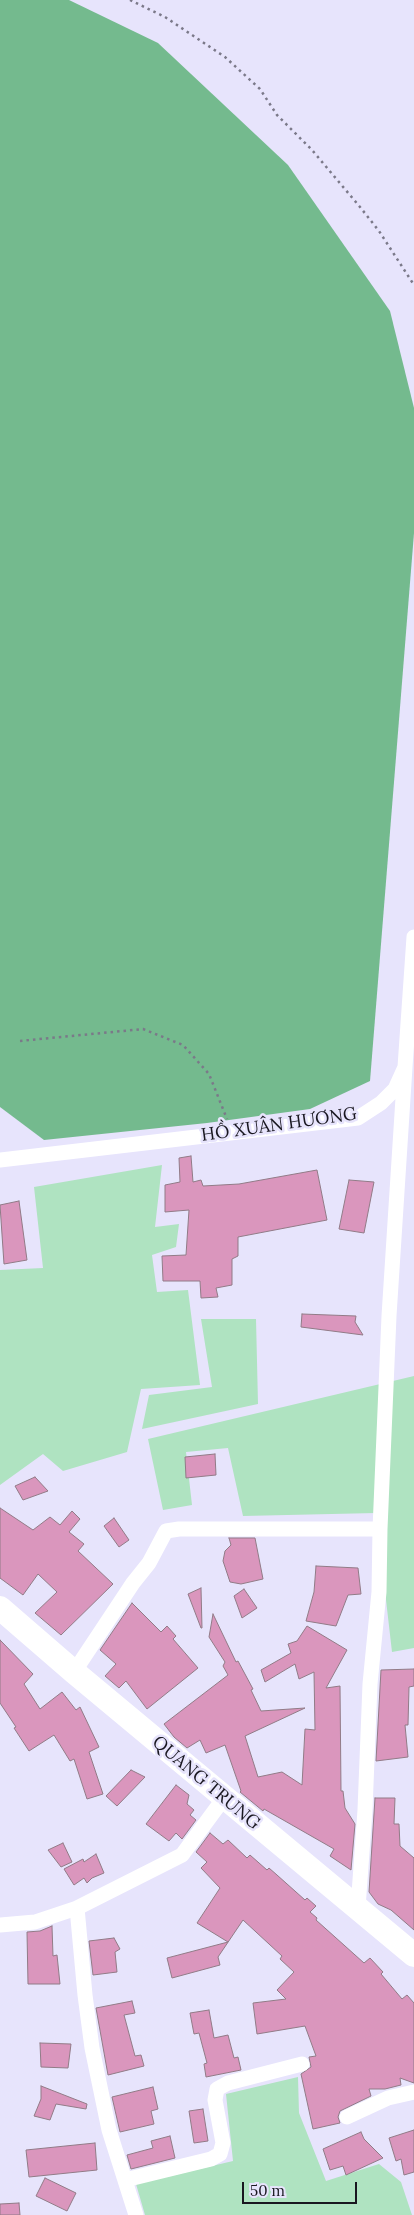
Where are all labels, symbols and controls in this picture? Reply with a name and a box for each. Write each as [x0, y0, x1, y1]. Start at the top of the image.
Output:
street label: HỒ XUÂN HƯƠNG [200, 1103, 358, 1147]
street label: QUANG TRUNG [148, 1732, 264, 1834]
scale bar [244, 2172, 359, 2204]
text: 50 m [250, 2181, 285, 2200]

